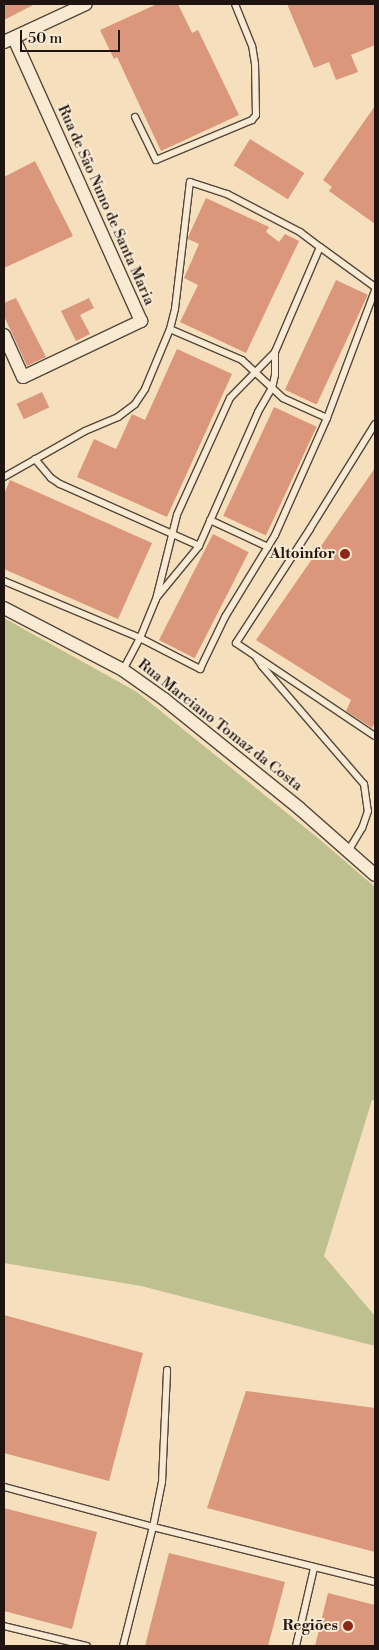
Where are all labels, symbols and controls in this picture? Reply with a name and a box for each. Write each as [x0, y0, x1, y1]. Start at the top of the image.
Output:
scale bar [22, 20, 122, 52]
text: 50 m [28, 29, 62, 48]
street label: Rua de São Nuno de Santa Maria [54, 102, 158, 308]
place label: Altoinfor [270, 545, 335, 563]
marker: Altoinfor [339, 548, 351, 560]
street label: Rua Marciano Tomaz da Costa [134, 655, 306, 795]
place label: Regiões [283, 1617, 338, 1635]
marker: Regiões [342, 1620, 354, 1632]

